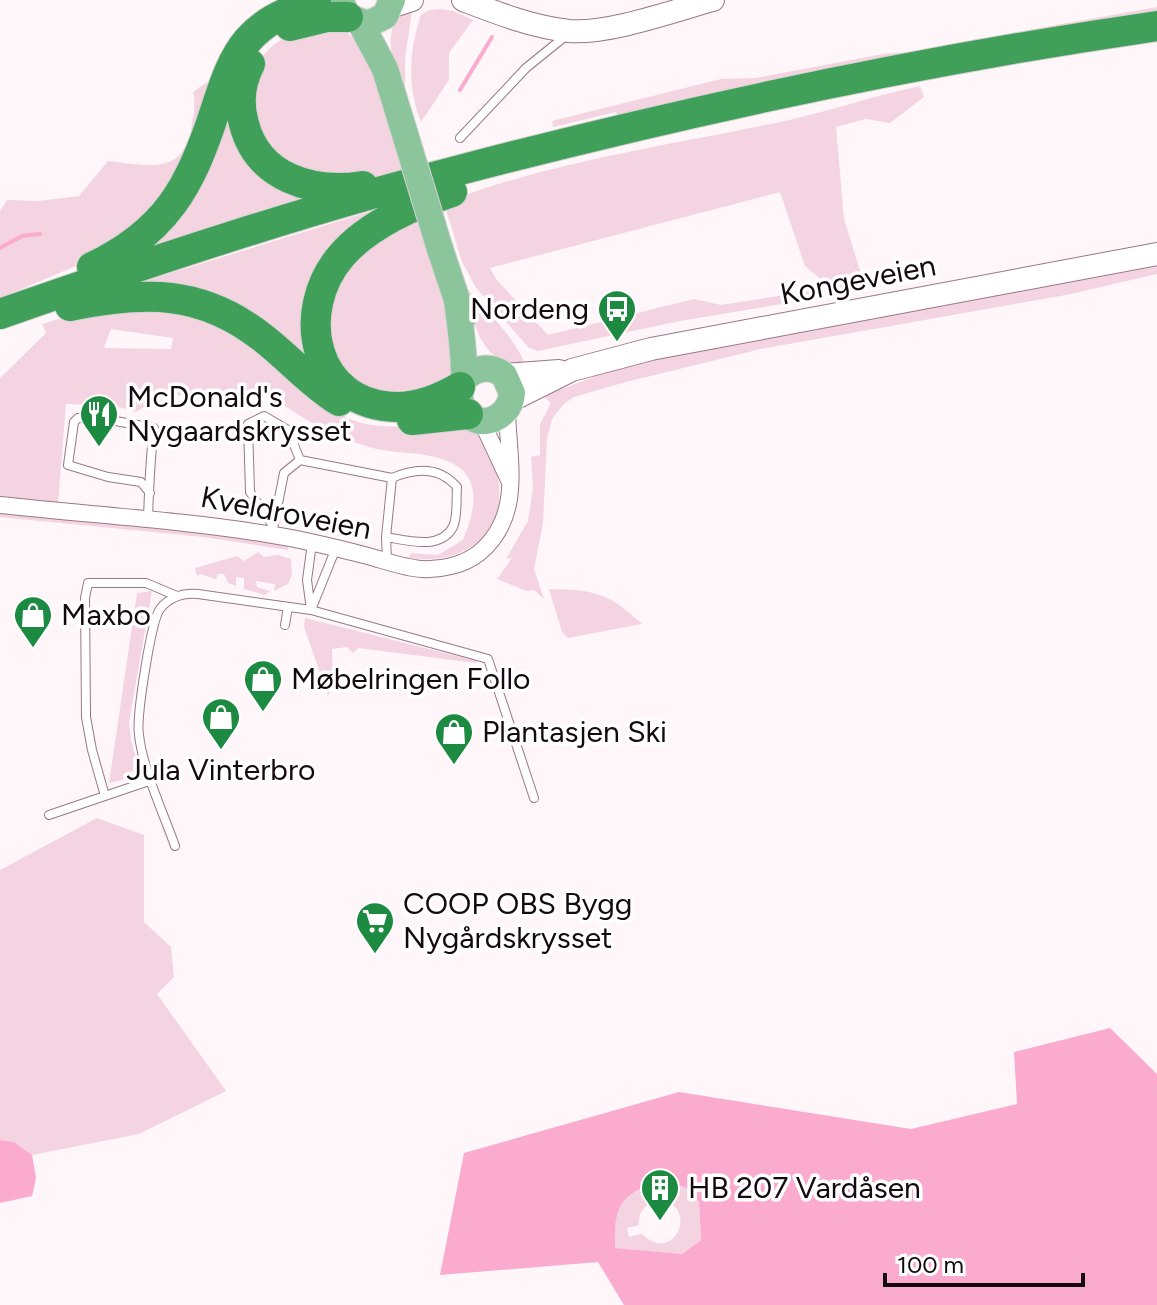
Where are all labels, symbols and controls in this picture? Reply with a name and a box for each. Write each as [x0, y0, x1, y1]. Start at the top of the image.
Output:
street label: Kongeveien [777, 246, 939, 313]
bus stop icon: Nordeng [596, 288, 638, 343]
place label: Nordeng [470, 290, 589, 327]
place label: McDonald's Nygaardskrysset [127, 378, 352, 449]
restaurant icon: McDonald's Nygaardskrysset [78, 393, 120, 448]
street label: Kveldroveien [198, 478, 374, 547]
shop icon: Maxbo [12, 594, 54, 649]
place label: Maxbo [61, 596, 151, 633]
shop icon: Møbelringen Follo [242, 658, 284, 713]
place label: Møbelringen Follo [291, 660, 530, 697]
shop icon: Jula Vinterbro [200, 696, 242, 751]
shop icon: Plantasjen Ski [433, 711, 475, 766]
place label: Plantasjen Ski [482, 713, 667, 750]
place label: Jula Vinterbro [127, 751, 315, 788]
place label: COOP OBS Bygg Nygårdskrysset [403, 885, 632, 956]
supermarket icon: COOP OBS Bygg Nygårdskrysset [354, 900, 396, 955]
building icon: HB 207 Vardåsen [639, 1167, 681, 1222]
place label: HB 207 Vardåsen [688, 1169, 921, 1206]
scale bar [885, 1237, 1083, 1287]
text: 100 m [897, 1250, 964, 1279]

